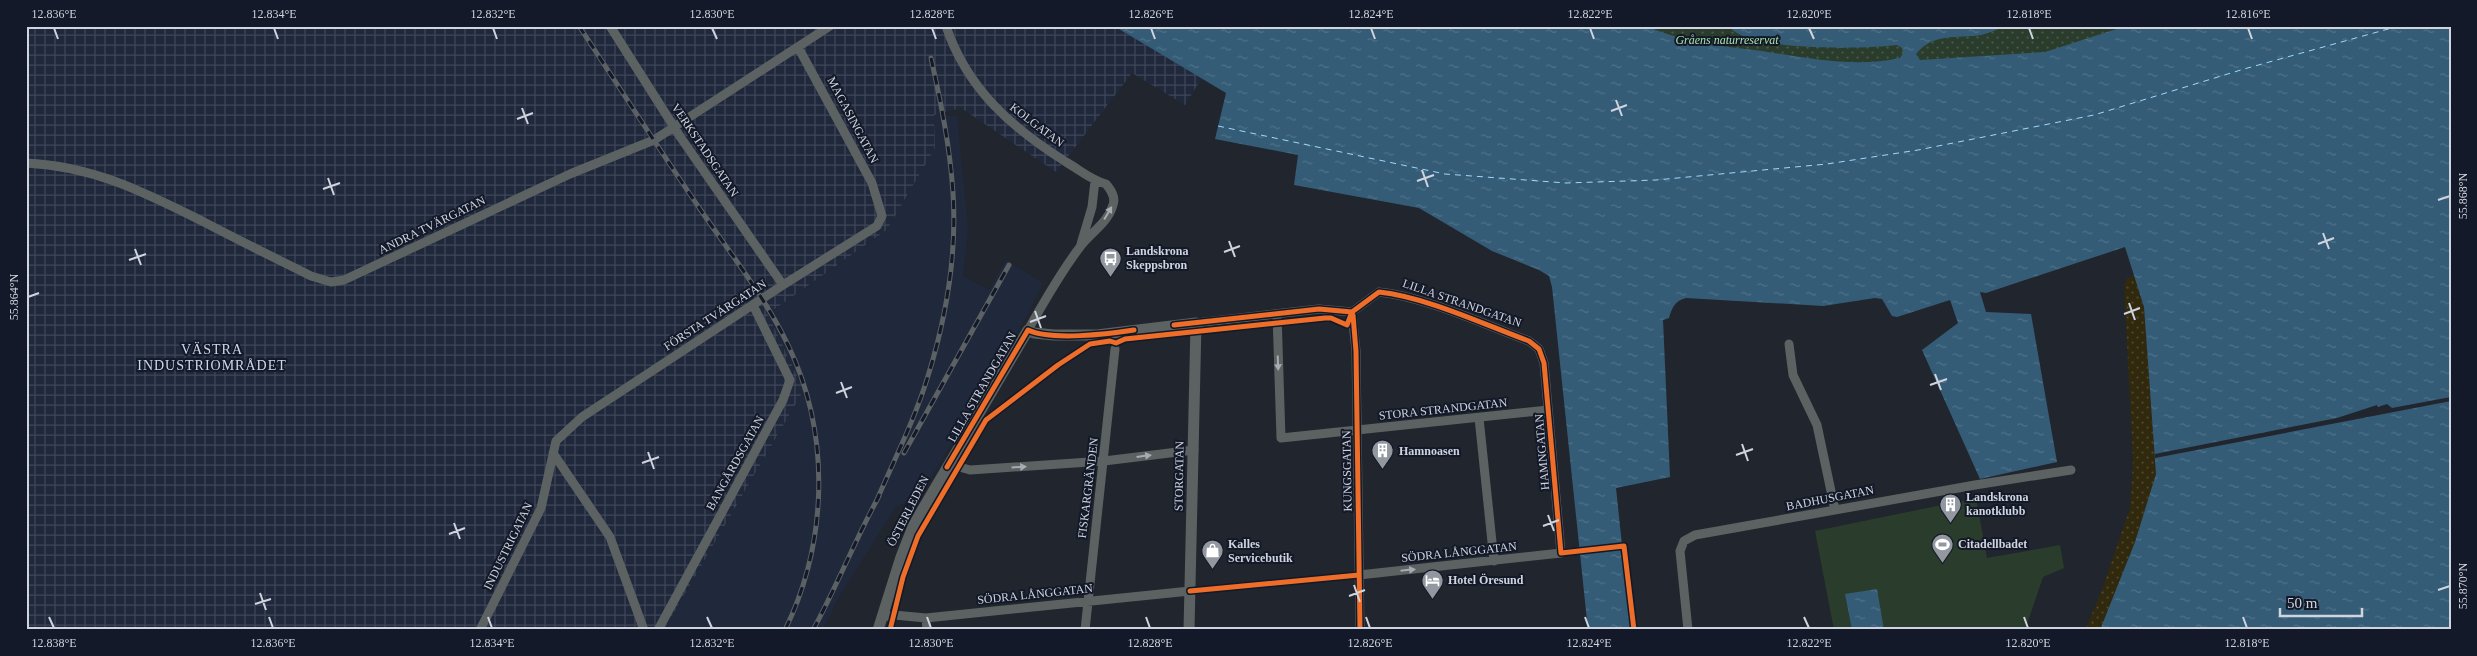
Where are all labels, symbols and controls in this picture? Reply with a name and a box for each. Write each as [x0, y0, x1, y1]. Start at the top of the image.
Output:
text: 12.836°E [31, 7, 77, 21]
text: 12.834°E [251, 7, 297, 21]
text: 12.832°E [470, 7, 516, 21]
text: 12.830°E [689, 7, 735, 21]
text: 12.828°E [909, 7, 955, 21]
text: 12.826°E [1128, 7, 1174, 21]
text: 12.824°E [1348, 7, 1394, 21]
text: 12.822°E [1567, 7, 1613, 21]
text: 12.820°E [1786, 7, 1832, 21]
text: 12.818°E [2006, 7, 2052, 21]
text: 12.816°E [2225, 7, 2271, 21]
park label: Gråens naturreservat [1675, 33, 1779, 47]
street label: MAGASINGATAN [824, 74, 882, 166]
street label: KOLGATAN [1007, 100, 1067, 150]
street label: VERKSTADSGATAN [669, 101, 742, 200]
text: 55.868°N [2456, 172, 2470, 219]
street label: ANDRA TVÄRGATAN [376, 193, 488, 257]
one-way arrow [1104, 206, 1113, 219]
place label: Landskrona Skeppsbron [1126, 244, 1188, 272]
bus stop icon: Landskrona Skeppsbron [1098, 246, 1122, 277]
text: 55.864°N [7, 273, 21, 320]
street label: FÖRSTA TVÄRGATAN [661, 276, 769, 353]
street label: LILLA STRANDGATAN [1401, 276, 1524, 330]
street label: LILLA STRANDGATAN [945, 329, 1019, 444]
district label: VÄSTRA INDUSTRIOMRÅDET [137, 341, 287, 373]
one-way arrow [1275, 355, 1283, 371]
street label: STORA STRANDGATAN [1378, 395, 1508, 423]
street label: BANGÅRDSGATAN [703, 413, 767, 513]
street label: HAMNGATAN [1532, 413, 1552, 491]
street label: KUNGSGATAN [1339, 430, 1355, 512]
street label: FISKARGRÄNDEN [1075, 437, 1101, 539]
building icon: Hamnoasen [1371, 439, 1395, 470]
street label: STORGATAN [1171, 440, 1187, 511]
place label: Hamnoasen [1399, 444, 1460, 458]
one-way arrow [1136, 452, 1152, 460]
one-way arrow [1011, 463, 1027, 471]
street label: ÖSTERLEDEN [884, 473, 932, 549]
street label: BADHUSGATAN [1785, 483, 1875, 513]
place label: Landskrona kanotklubb [1966, 490, 2028, 518]
building icon: Landskrona kanotklubb [1938, 492, 1962, 523]
street label: INDUSTRIGATAN [481, 500, 535, 592]
sports icon: Citadellbadet [1930, 532, 1954, 563]
place label: Kalles Servicebutik [1228, 537, 1293, 565]
place label: Citadellbadet [1958, 537, 2027, 551]
shop icon: Kalles Servicebutik [1200, 539, 1224, 570]
street label: SÖDRA LÅNGGATAN [1401, 539, 1518, 565]
text: 55.870°N [2456, 562, 2470, 609]
one-way arrow [1400, 566, 1416, 574]
hotel icon: Hotel Öresund [1420, 568, 1444, 599]
place label: Hotel Öresund [1448, 573, 1524, 587]
street label: SÖDRA LÅNGGATAN [977, 581, 1094, 607]
scale bar [2280, 586, 2362, 618]
text: 50 m [2287, 595, 2318, 611]
text: 12.838°E [31, 636, 77, 650]
text: 12.836°E [250, 636, 296, 650]
text: 12.834°E [469, 636, 515, 650]
text: 12.832°E [689, 636, 735, 650]
text: 12.830°E [908, 636, 954, 650]
text: 12.828°E [1127, 636, 1173, 650]
text: 12.826°E [1347, 636, 1393, 650]
text: 12.824°E [1566, 636, 1612, 650]
text: 12.822°E [1786, 636, 1832, 650]
text: 12.820°E [2005, 636, 2051, 650]
text: 12.818°E [2224, 636, 2270, 650]

